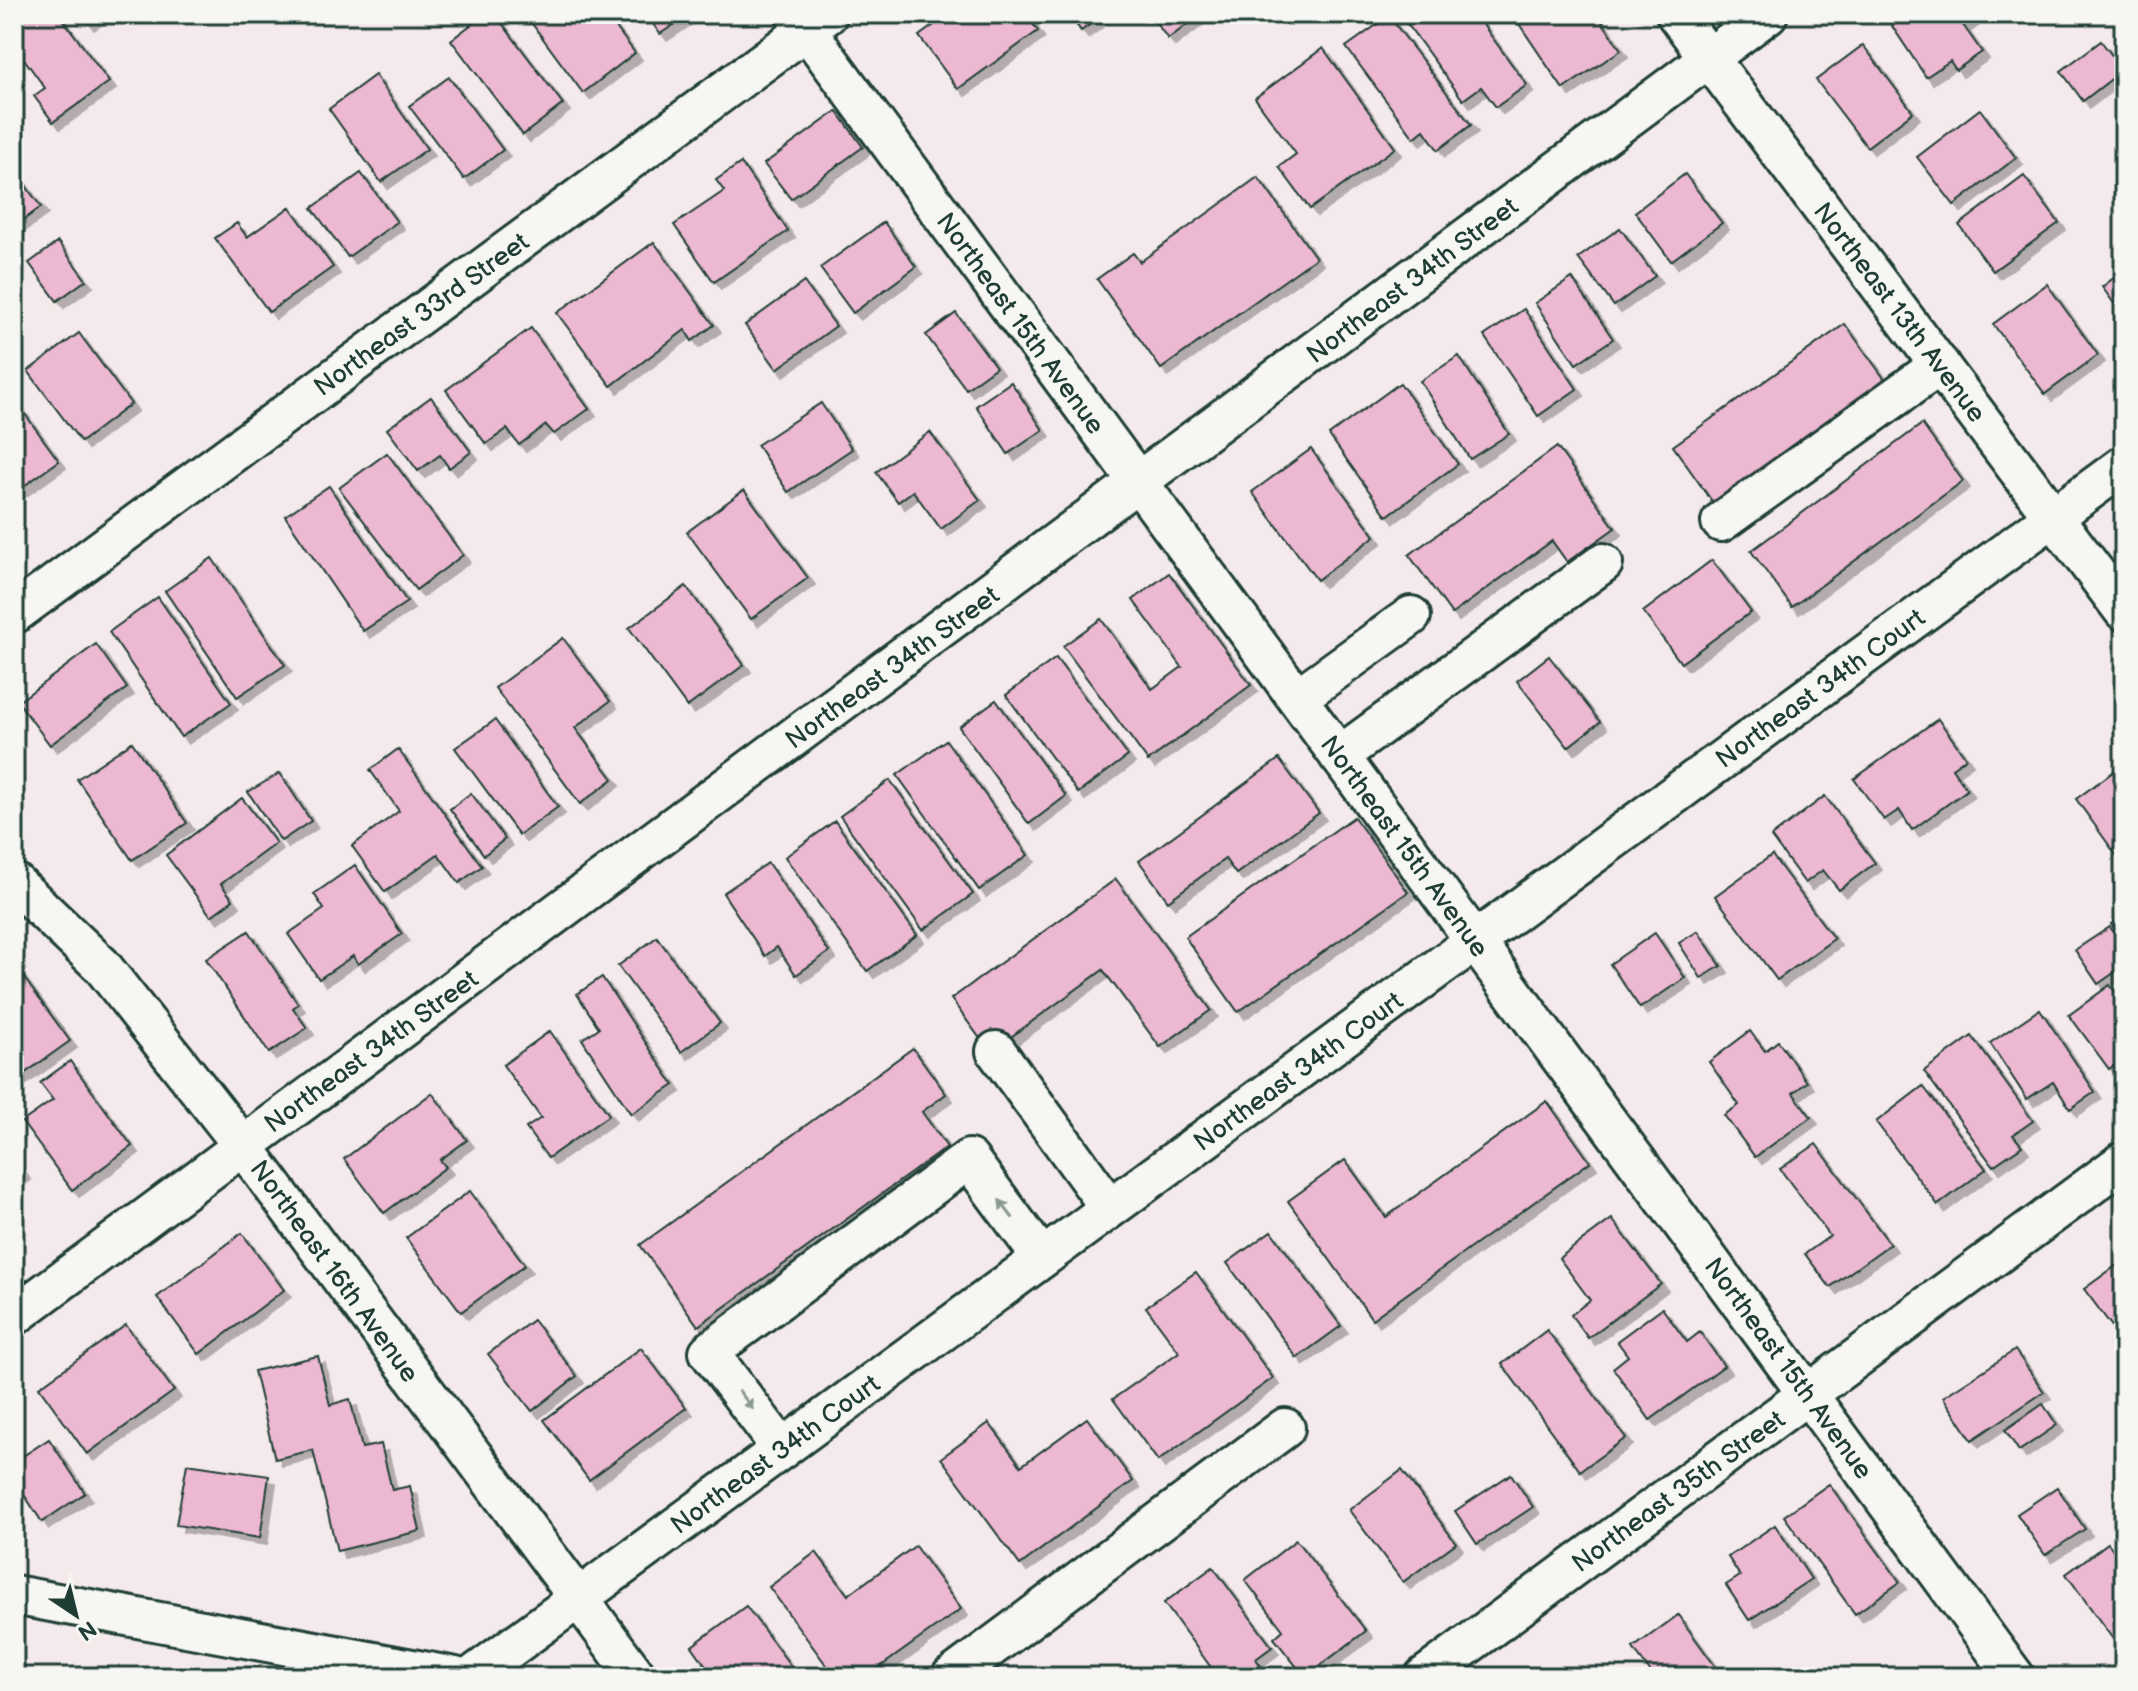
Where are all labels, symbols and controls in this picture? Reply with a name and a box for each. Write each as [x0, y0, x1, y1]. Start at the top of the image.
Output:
street label: Northeast 34th Street [1301, 192, 1525, 371]
street label: Northeast 13th Avenue [1806, 197, 1992, 429]
street label: Northeast 15th Avenue [929, 207, 1110, 441]
street label: Northeast 33rd Street [308, 227, 535, 404]
street label: Northeast 34th Street [780, 580, 1006, 756]
street label: Northeast 34th Court [1710, 603, 1931, 775]
street label: Northeast 15th Avenue [1313, 730, 1494, 964]
street label: Northeast 34th Street [259, 964, 485, 1140]
street label: Northeast 34th Court [1188, 986, 1409, 1158]
street label: Northeast 16th Avenue [243, 1155, 425, 1389]
one-way arrow [998, 1198, 1014, 1219]
street label: Northeast 15th Avenue [1697, 1252, 1878, 1486]
street label: Northeast 34th Court [665, 1369, 886, 1541]
one-way arrow [737, 1390, 753, 1411]
street label: Northeast 35th Street [1566, 1405, 1791, 1580]
north arrow [36, 1575, 116, 1655]
text: N [72, 1614, 101, 1646]

